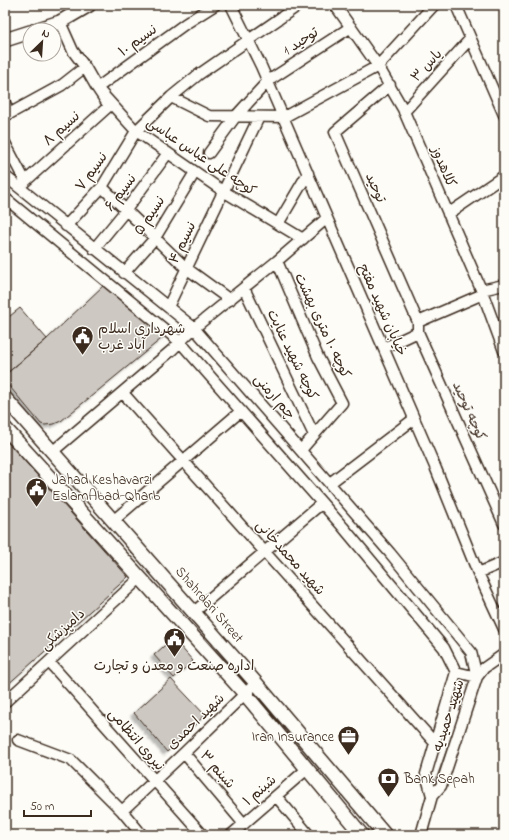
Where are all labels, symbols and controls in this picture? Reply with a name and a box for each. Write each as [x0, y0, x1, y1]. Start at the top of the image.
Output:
street label: نسیم ۱۰ [114, 20, 162, 62]
north arrow [22, 22, 62, 62]
street label: توحید 1 [279, 22, 324, 61]
text: N [39, 25, 53, 43]
street label: یاس ۳ [406, 45, 448, 87]
street label: نسیم ۸ [39, 107, 85, 151]
street label: کوچه علی عباس عباسی [142, 112, 260, 202]
street label: کلاهدوز [425, 142, 461, 191]
street label: نسیم ۷ [71, 148, 113, 196]
street label: نسیم ۶ [100, 170, 142, 216]
street label: توحید [359, 170, 391, 207]
street label: نسیم ۵ [129, 192, 171, 240]
street label: نسیم ۴ [164, 218, 202, 268]
street label: خیابان شهید مفتح [352, 261, 412, 359]
street label: کوچه ۱۰ متری بهشت [288, 270, 356, 382]
street label: کوچه شهید عنایت [261, 306, 323, 404]
place label: شهرداری اسلام آباد غرب [98, 319, 185, 356]
public building icon: شهرداری اسلام آباد غرب [70, 324, 96, 357]
street label: چم ارمنی [248, 369, 300, 425]
street label: کوچه توحید [447, 378, 491, 444]
place label: Jahad Keshavarzi EslamAbad-Qharb [52, 470, 161, 507]
public building icon: Jahad Keshavarzi EslamAbad-Qharb [23, 475, 49, 508]
street label: شهید محمدخانی [250, 516, 330, 600]
street label: Shahrdari Street [170, 562, 248, 648]
street label: دامپزشکی [36, 604, 90, 656]
public building icon: اداره صنعت و معدن و تجارت [161, 625, 187, 658]
place label: اداره صنعت و معدن و تجارت [94, 656, 254, 677]
street label: شهید حمیدیه [427, 677, 471, 755]
street label: شهید احمدی [162, 689, 230, 755]
street label: نیروی انتظامی [103, 704, 169, 776]
office icon: Iran Insurance [336, 724, 362, 757]
place label: Iran Insurance [252, 727, 335, 748]
street label: شبنم ۳ [194, 746, 240, 794]
bank icon: Bank Sepah [376, 766, 402, 799]
place label: Bank Sepah [403, 769, 475, 790]
street label: شبنم ۱ [239, 770, 281, 812]
scale bar [24, 792, 91, 818]
text: 50 m [30, 798, 54, 816]

